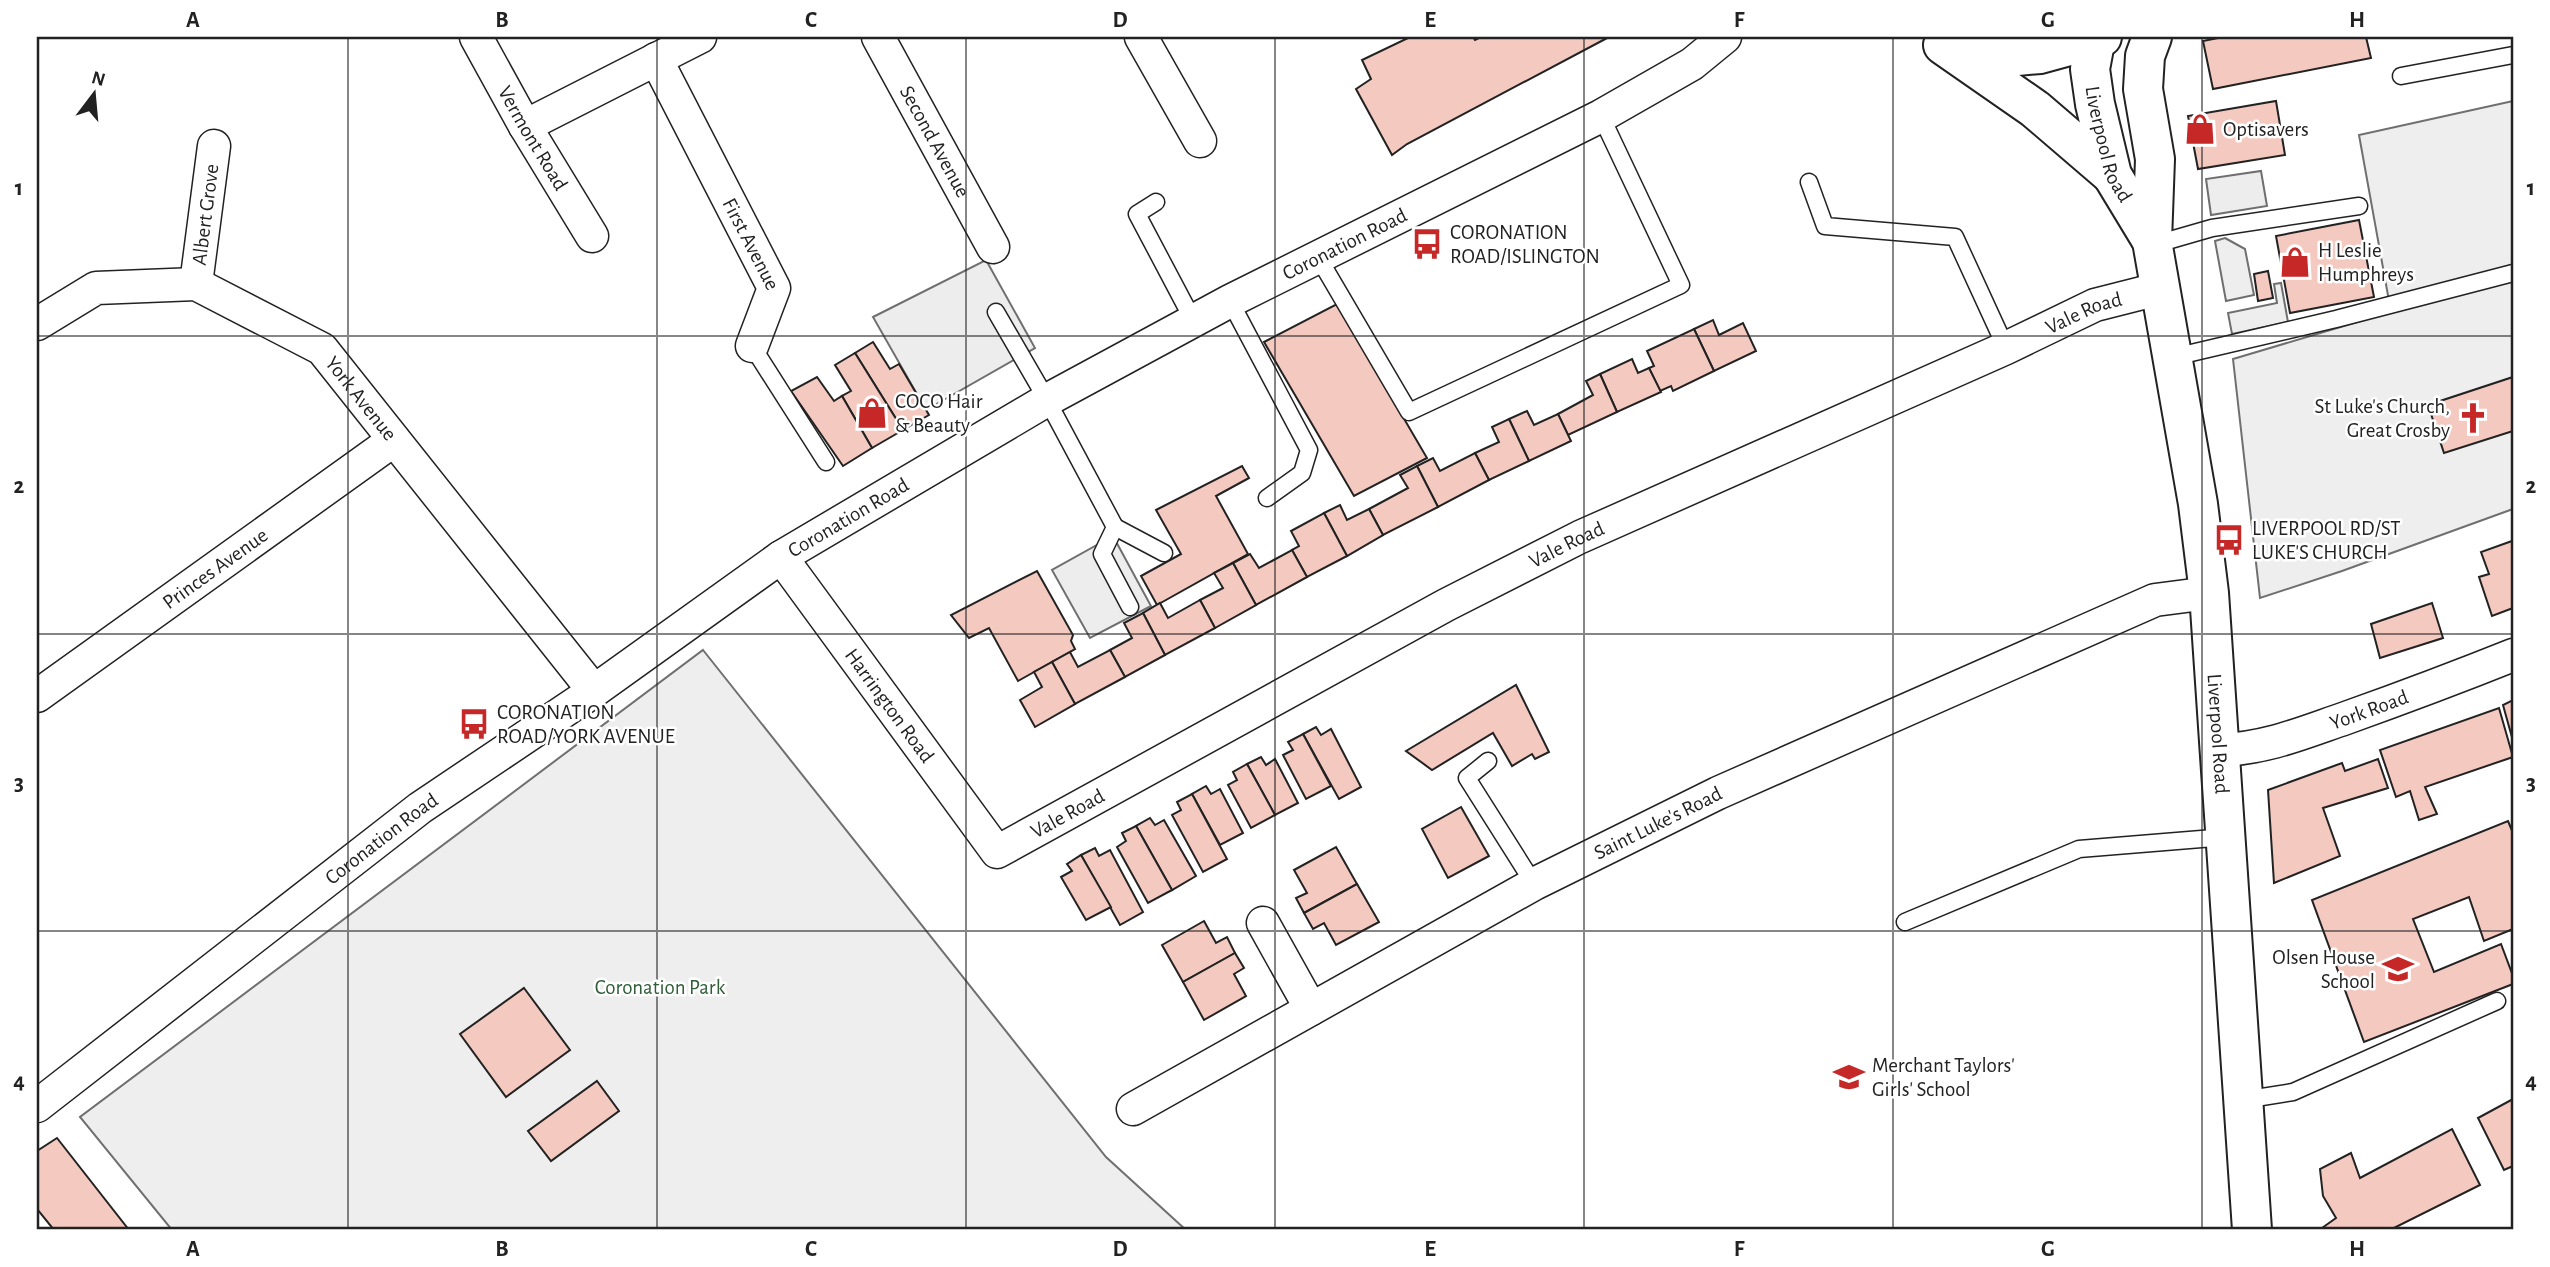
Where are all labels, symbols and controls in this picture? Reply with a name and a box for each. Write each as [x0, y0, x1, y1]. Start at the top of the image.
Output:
text: A [186, 9, 200, 32]
text: B [495, 9, 509, 32]
text: C [805, 9, 817, 32]
text: D [1112, 9, 1128, 32]
text: E [1424, 9, 1436, 32]
text: F [1734, 9, 1745, 32]
text: G [2041, 9, 2055, 32]
text: H [2349, 9, 2365, 32]
north arrow [60, 60, 130, 130]
text: N [89, 68, 107, 90]
street label: Vermont Road [494, 82, 572, 194]
street label: Second Avenue [896, 82, 974, 201]
street label: Liverpool Road [2082, 85, 2136, 206]
shop icon: Optisavers [2183, 112, 2217, 146]
place label: Optisavers [2223, 119, 2309, 140]
street label: Albert Grove [189, 163, 223, 267]
text: 1 [15, 177, 23, 200]
text: 1 [2527, 177, 2535, 200]
street label: First Avenue [719, 195, 783, 293]
street label: Coronation Road [1279, 205, 1410, 284]
place label: CORONATION ROAD/ISLINGTON [1450, 222, 1600, 267]
bus stop icon: CORONATION ROAD/ISLINGTON [1410, 227, 1444, 261]
place label: H Leslie Humphreys [2318, 240, 2414, 285]
shop icon: H Leslie Humphreys [2278, 245, 2312, 279]
street label: Vale Road [2042, 289, 2124, 338]
street label: York Avenue [321, 353, 400, 445]
place label: COCO Hair & Beauty [895, 391, 983, 436]
shop icon: COCO Hair & Beauty [855, 396, 889, 430]
place label: St Luke's Church, Great Crosby [2314, 396, 2450, 441]
church icon: St Luke's Church, Great Crosby [2456, 401, 2490, 435]
street label: Coronation Road [785, 474, 912, 561]
text: 2 [14, 475, 25, 498]
text: 2 [2526, 475, 2537, 498]
street label: Vale Road [1526, 518, 1607, 572]
place label: LIVERPOOL RD/ST LUKE'S CHURCH [2252, 518, 2401, 563]
bus stop icon: LIVERPOOL RD/ST LUKE'S CHURCH [2212, 523, 2246, 557]
street label: Princes Avenue [159, 524, 272, 613]
street label: Harrington Road [841, 645, 938, 767]
street label: Liverpool Road [2203, 673, 2233, 795]
street label: York Road [2327, 686, 2411, 734]
place label: CORONATION ROAD/YORK AVENUE [497, 702, 675, 747]
bus stop icon: CORONATION ROAD/YORK AVENUE [457, 707, 491, 741]
text: 3 [14, 772, 24, 795]
text: 3 [2526, 772, 2536, 795]
street label: Saint Luke's Road [1591, 783, 1725, 864]
street label: Vale Road [1027, 785, 1108, 842]
street label: Coronation Road [321, 789, 442, 889]
place label: Olsen House School [2272, 947, 2375, 992]
school or university icon: Olsen House School [2381, 952, 2415, 986]
park label: Coronation Park [595, 977, 726, 998]
place label: Merchant Taylors' Girls' School [1872, 1055, 2015, 1100]
school or university icon: Merchant Taylors' Girls' School [1832, 1060, 1866, 1094]
text: 4 [13, 1070, 25, 1093]
text: 4 [2525, 1070, 2537, 1093]
text: A [186, 1238, 200, 1261]
text: B [495, 1238, 509, 1261]
text: C [805, 1238, 817, 1261]
text: D [1112, 1238, 1128, 1261]
text: E [1424, 1238, 1436, 1261]
text: F [1734, 1238, 1745, 1261]
text: G [2041, 1238, 2055, 1261]
text: H [2349, 1238, 2365, 1261]

